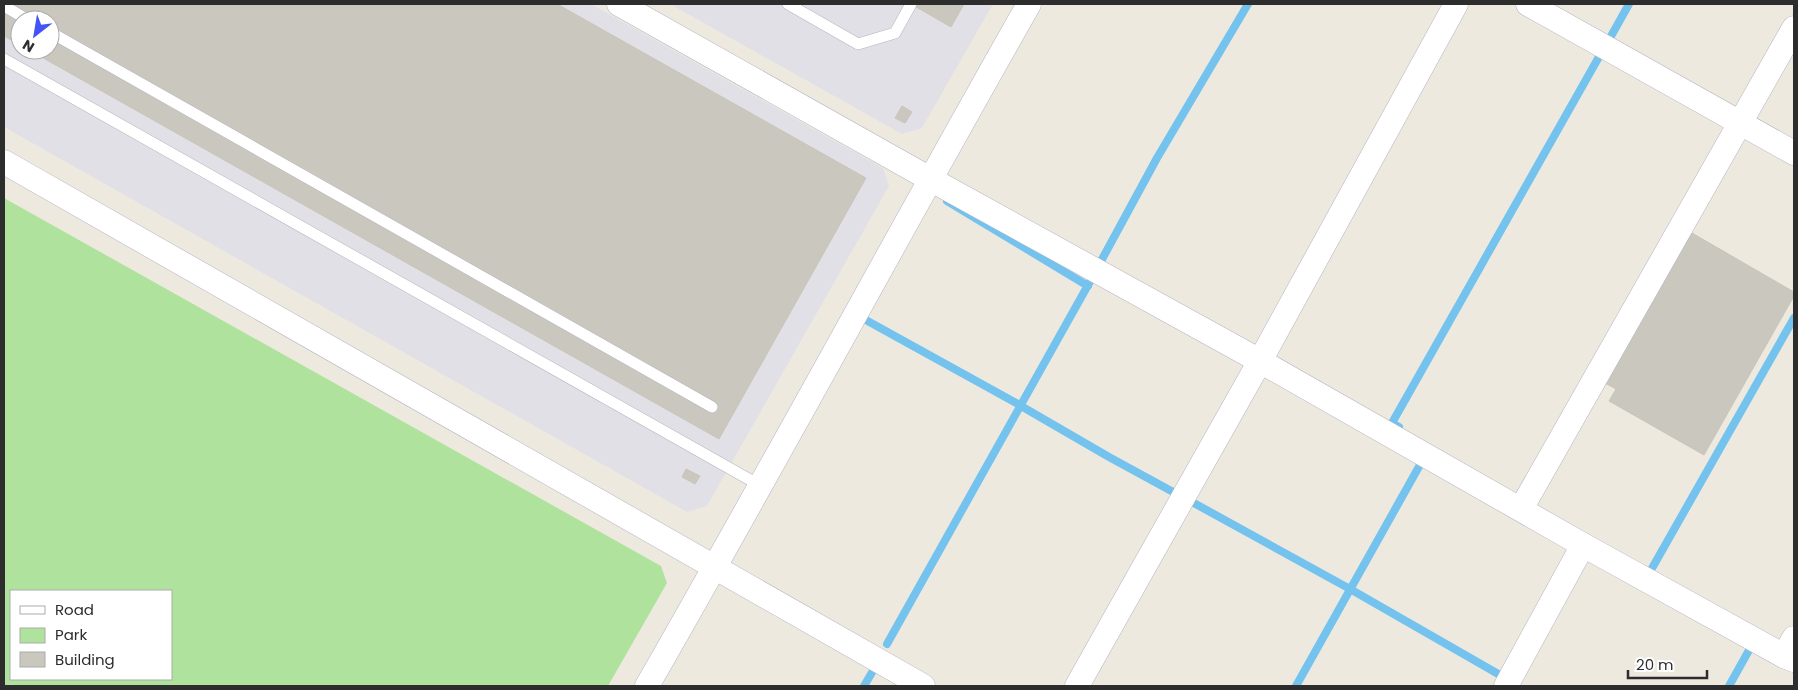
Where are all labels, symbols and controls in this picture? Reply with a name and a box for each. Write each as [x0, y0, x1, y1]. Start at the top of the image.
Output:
north arrow [10, 10, 60, 60]
text: N [19, 35, 38, 57]
legend [10, 590, 172, 680]
text: Road [55, 599, 94, 620]
text: Park [55, 624, 87, 645]
scale bar [1628, 648, 1707, 680]
text: Building [55, 649, 115, 670]
text: 20 m [1636, 654, 1674, 675]

